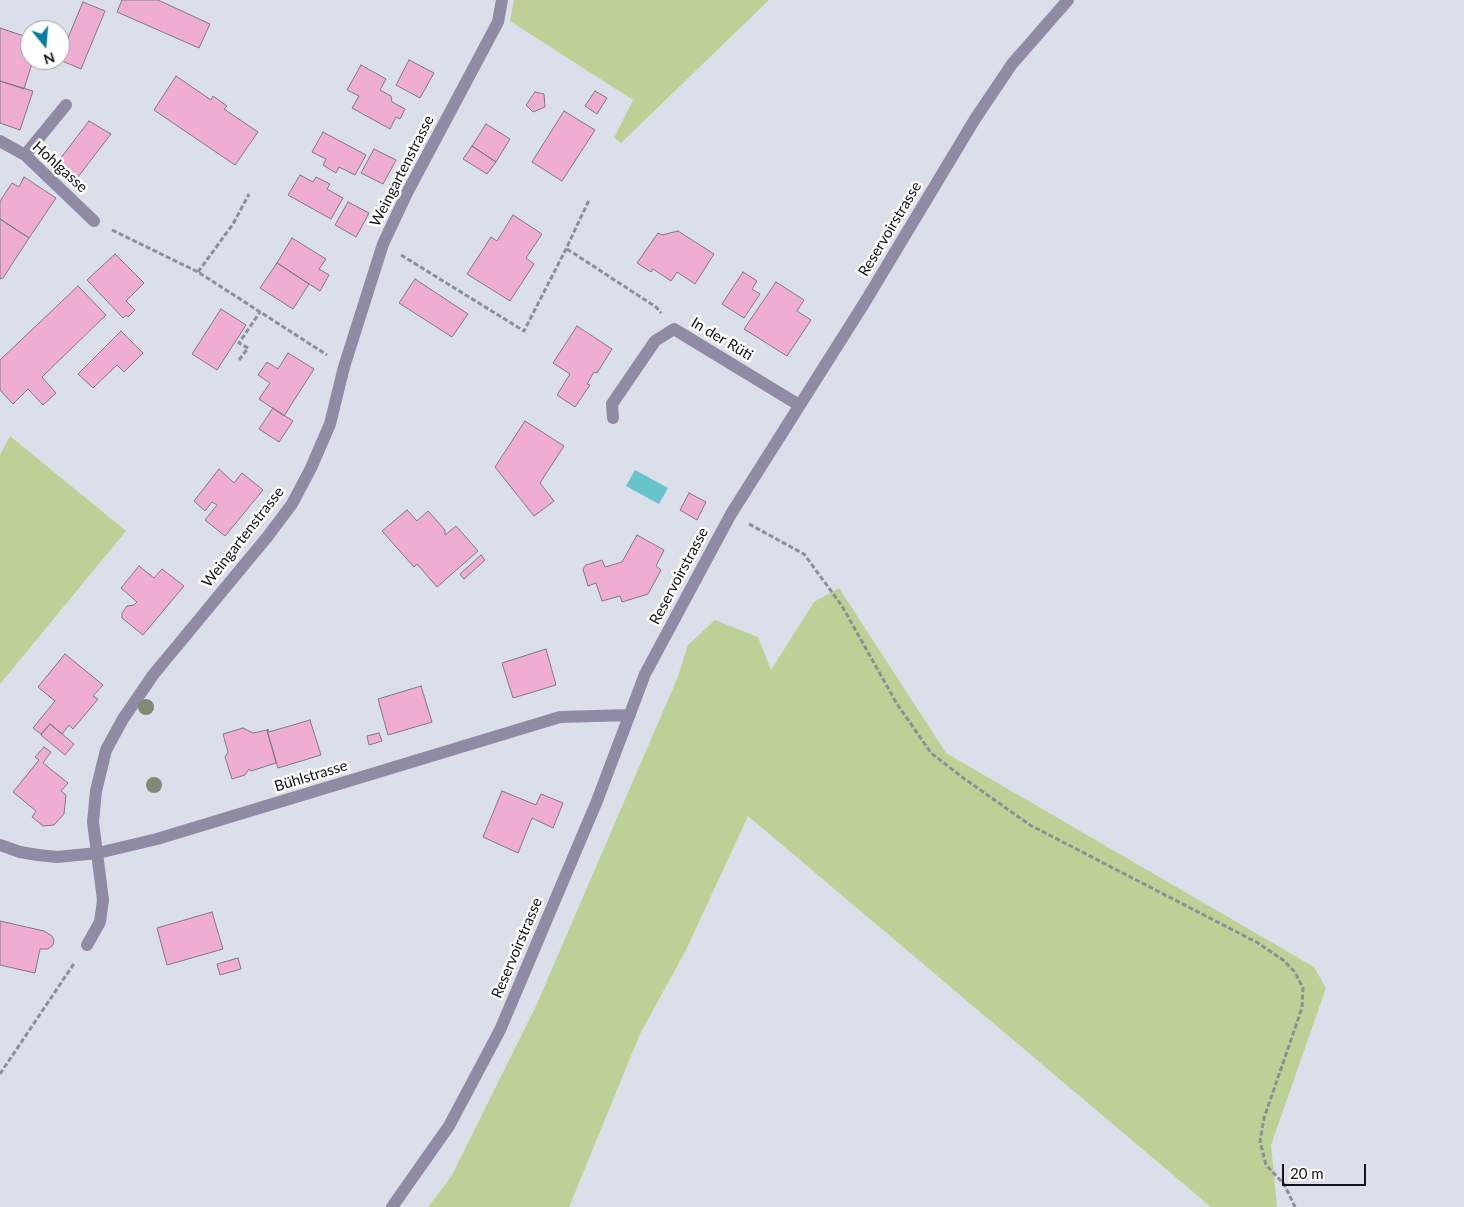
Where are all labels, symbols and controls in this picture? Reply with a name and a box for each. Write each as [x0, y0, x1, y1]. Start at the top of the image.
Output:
north arrow [20, 20, 70, 70]
text: N [42, 49, 57, 69]
street label: Weingartenstrasse [366, 112, 438, 230]
street label: Hohlgasse [29, 138, 91, 196]
street label: Reservoirstrasse [855, 178, 925, 280]
street label: In der Rüti [688, 314, 756, 364]
street label: Weingartenstrasse [198, 483, 288, 591]
street label: Reservoirstrasse [646, 524, 712, 628]
street label: Bühlstrasse [272, 756, 350, 796]
street label: Reservoirstrasse [488, 895, 546, 1001]
scale bar [1284, 1154, 1368, 1186]
text: 20 m [1290, 1164, 1324, 1182]

